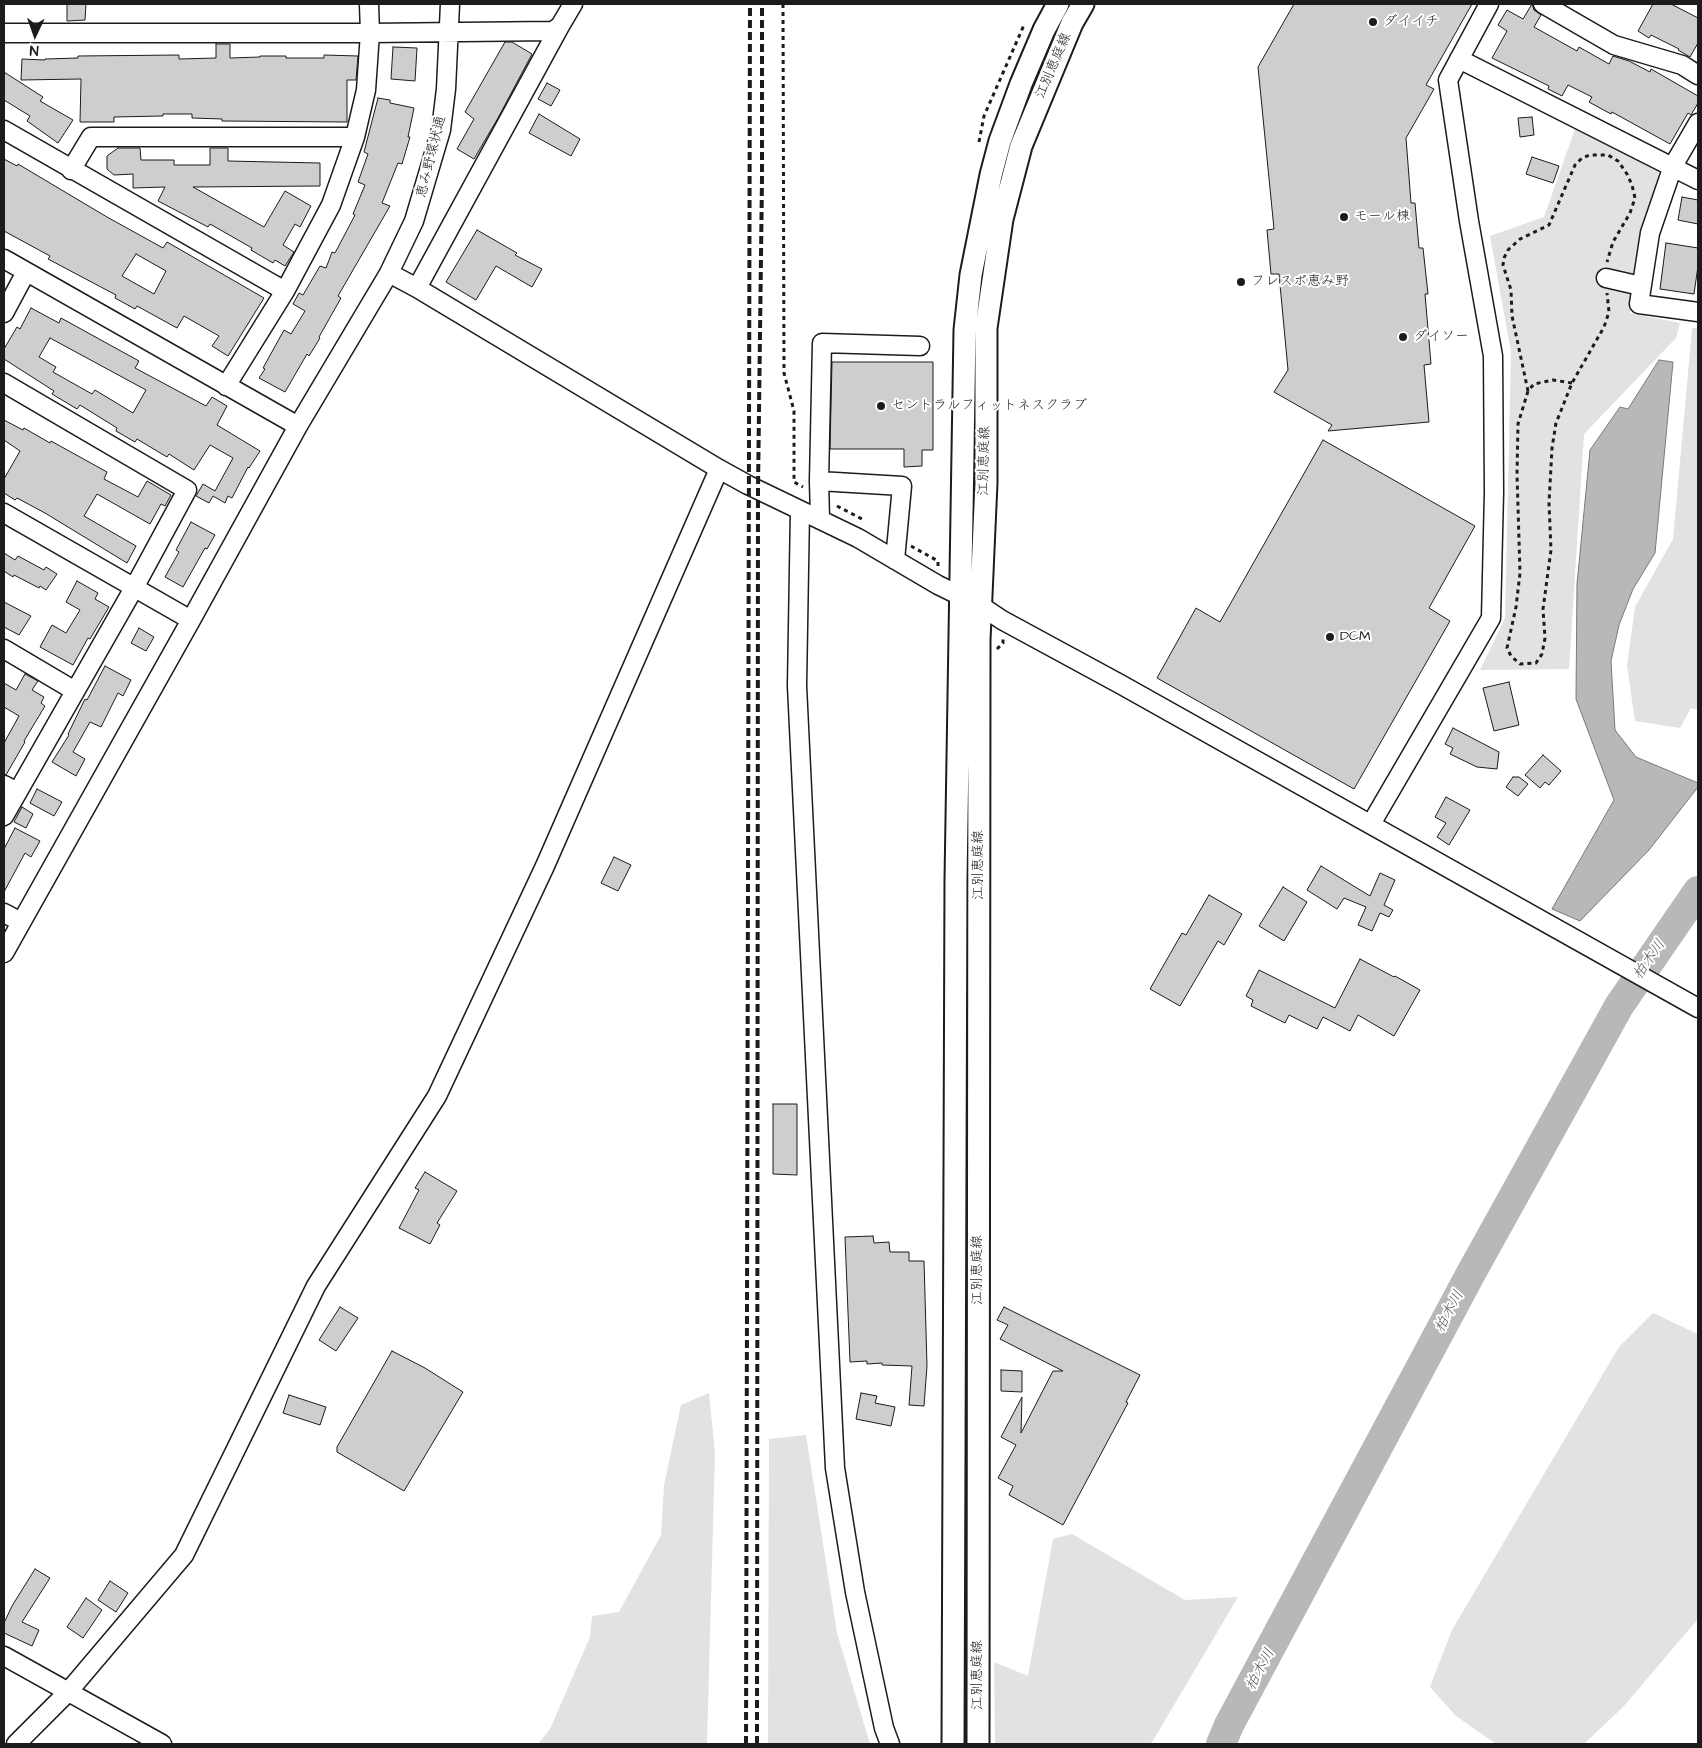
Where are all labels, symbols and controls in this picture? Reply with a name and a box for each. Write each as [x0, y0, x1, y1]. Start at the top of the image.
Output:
north arrow [10, 10, 60, 60]
place label: ダイイチ [1383, 14, 1439, 30]
marker: ダイイチ [1367, 16, 1379, 28]
street label: 江別恵庭線 [1033, 31, 1075, 101]
text: N [29, 40, 39, 60]
street label: 恵み野環状通 [414, 114, 450, 200]
place label: モール棟 [1354, 209, 1410, 225]
marker: モール棟 [1338, 211, 1350, 223]
place label: フレスポ恵み野 [1251, 274, 1349, 290]
marker: フレスポ恵み野 [1235, 276, 1247, 288]
place label: ダイソー [1413, 329, 1469, 345]
marker: ダイソー [1397, 331, 1409, 343]
place label: セントラルフィットネスクラブ [891, 398, 1087, 414]
marker: セントラルフィットネスクラブ [875, 400, 887, 412]
street label: 江別恵庭線 [976, 426, 994, 496]
place label: DCM [1340, 629, 1371, 645]
marker: DCM [1324, 631, 1336, 643]
street label: 江別恵庭線 [971, 830, 987, 900]
water label: 柏木川 [1630, 936, 1670, 984]
street label: 江別恵庭線 [970, 1235, 986, 1305]
water label: 柏木川 [1431, 1288, 1469, 1336]
street label: 江別恵庭線 [970, 1640, 986, 1710]
water label: 柏木川 [1242, 1646, 1280, 1694]

